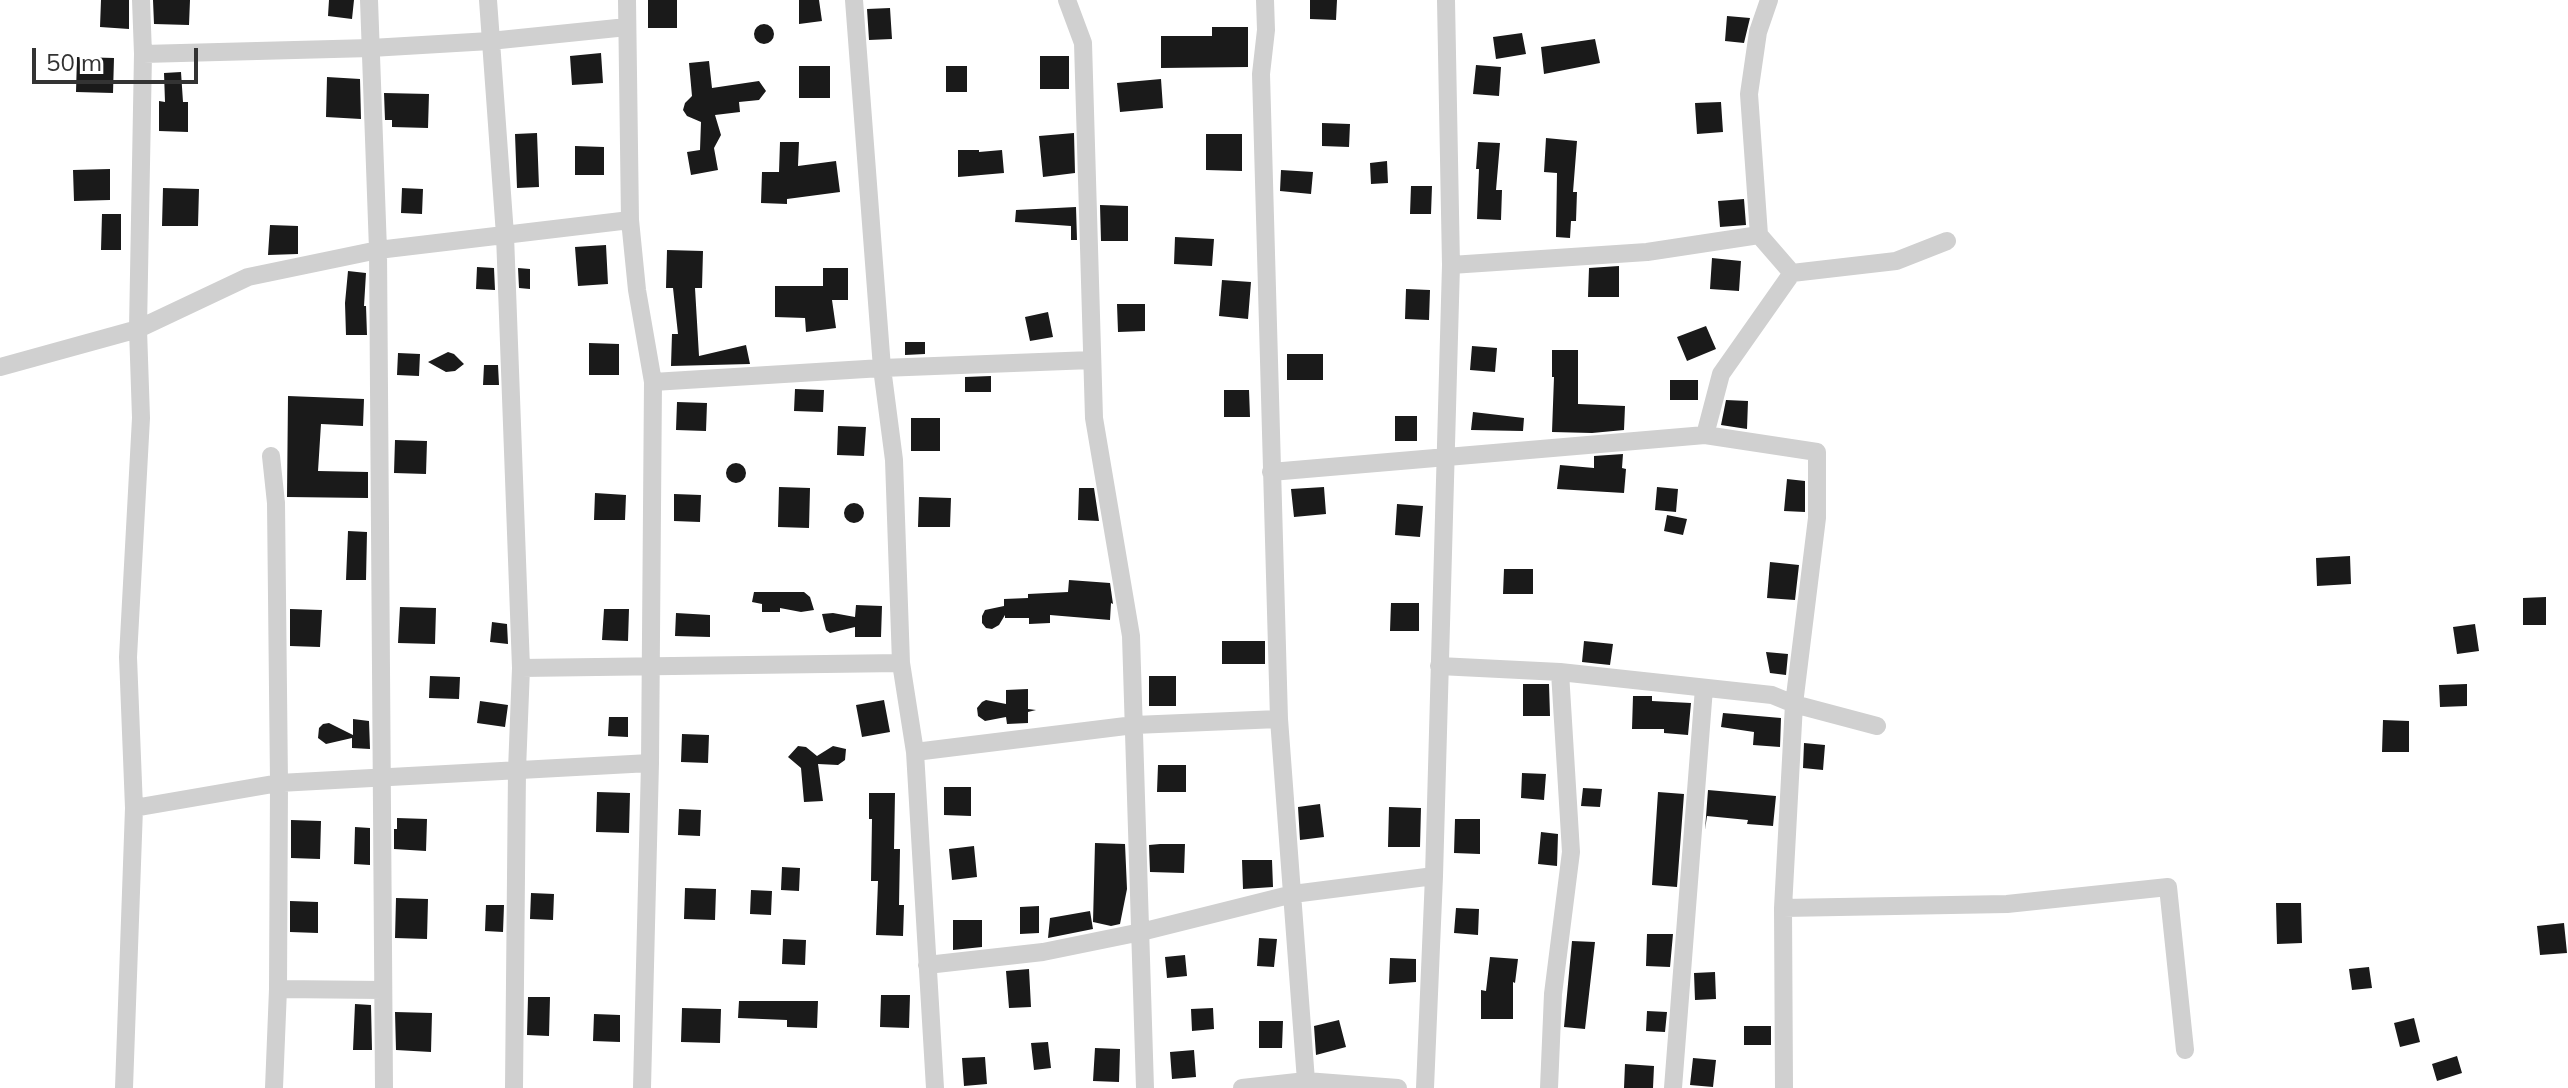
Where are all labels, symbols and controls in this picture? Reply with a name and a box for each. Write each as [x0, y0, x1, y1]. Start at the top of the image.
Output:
scale bar [36, 32, 202, 82]
text: 50 m [46, 47, 102, 77]

